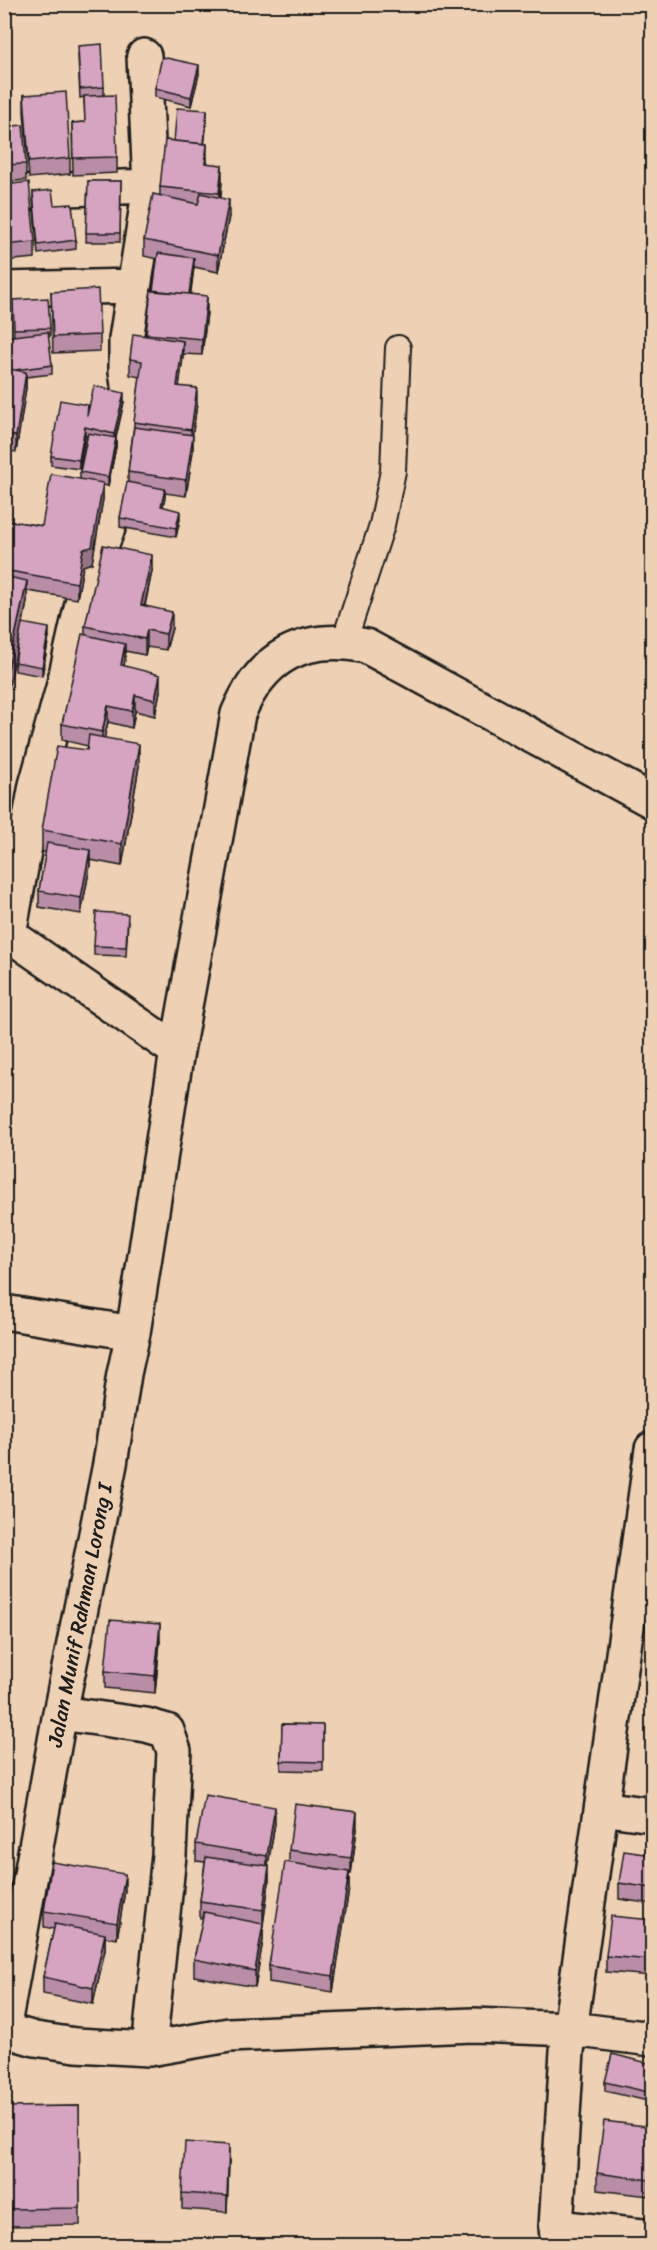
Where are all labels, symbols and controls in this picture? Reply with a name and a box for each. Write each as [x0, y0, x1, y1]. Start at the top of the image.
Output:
street label: Jalan Munif Rahman Lorong I [36, 1478, 125, 1751]

